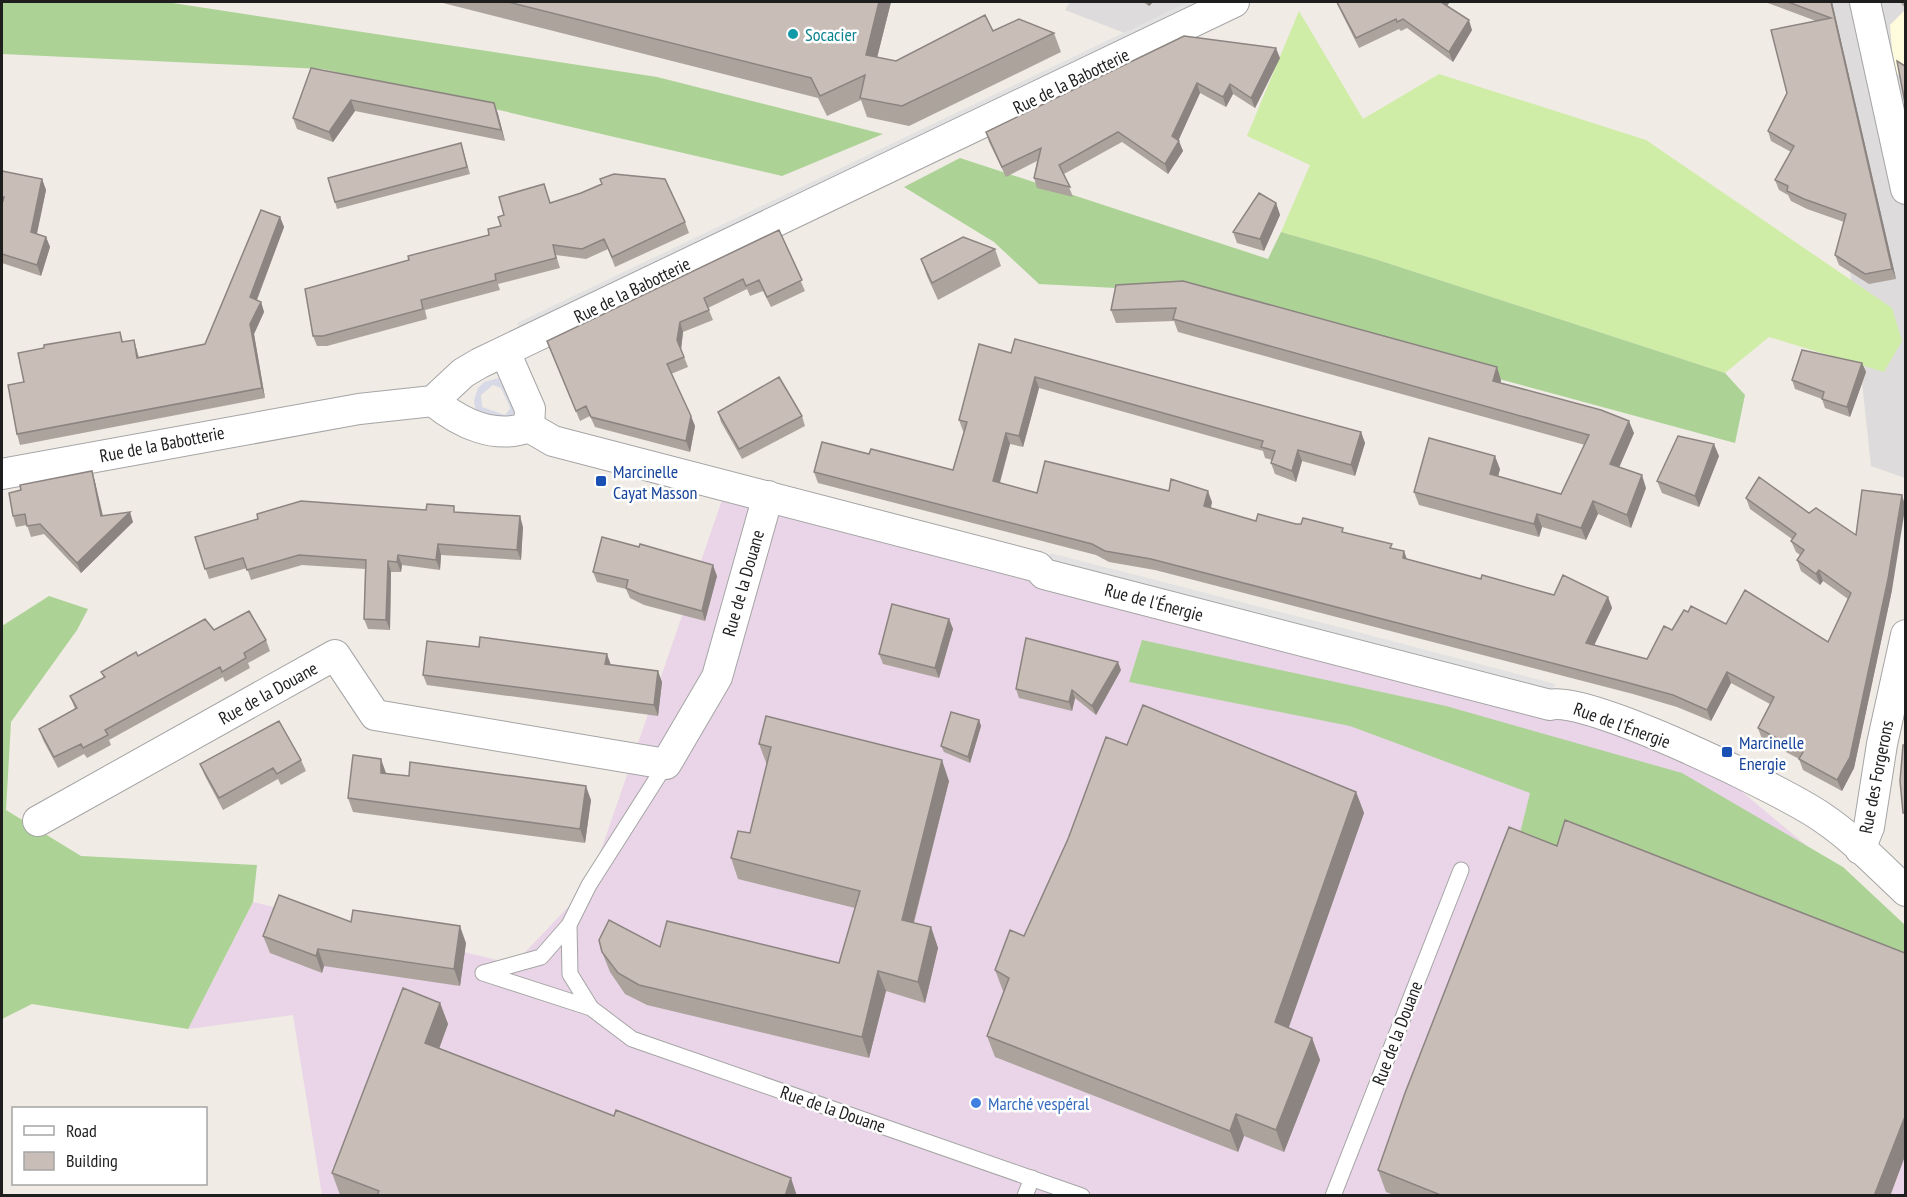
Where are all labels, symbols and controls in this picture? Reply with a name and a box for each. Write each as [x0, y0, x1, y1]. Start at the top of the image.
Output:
place label: Socacier [805, 23, 857, 46]
marker: Socacier [786, 27, 800, 41]
street label: Rue de la Babotterie [1009, 43, 1133, 119]
street label: Rue de la Babotterie [570, 252, 694, 328]
street label: Rue de la Babotterie [98, 421, 226, 467]
place label: Marcinelle Cayat Masson [613, 460, 697, 504]
marker: Marcinelle Cayat Masson [594, 474, 608, 488]
street label: Rue de la Douane [717, 527, 769, 639]
street label: Rue de l'Énergie [1102, 578, 1206, 626]
street label: Rue de la Douane [215, 656, 321, 730]
street label: Rue de l'Énergie [1570, 697, 1674, 753]
street label: Rue des Forgerons [1854, 718, 1898, 836]
place label: Marcinelle Energie [1739, 731, 1804, 775]
marker: Marcinelle Energie [1720, 745, 1734, 759]
street label: Rue de la Douane [1367, 978, 1427, 1088]
street label: Rue de la Douane [777, 1080, 889, 1138]
place label: Marché vespéral [988, 1092, 1090, 1115]
marker: Marché vespéral [969, 1096, 983, 1110]
legend [12, 1107, 207, 1185]
text: Road [66, 1119, 97, 1142]
text: Building [66, 1149, 118, 1172]

